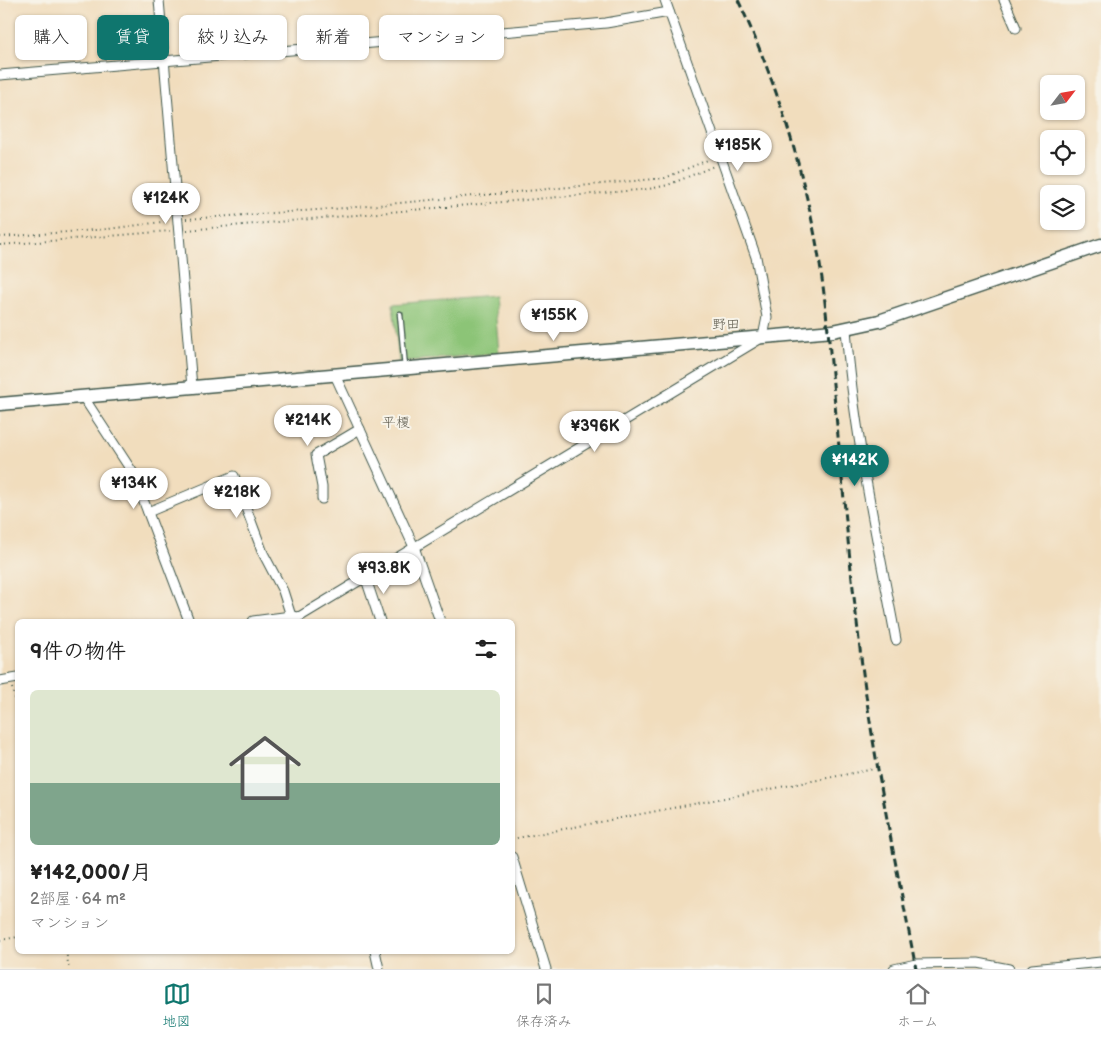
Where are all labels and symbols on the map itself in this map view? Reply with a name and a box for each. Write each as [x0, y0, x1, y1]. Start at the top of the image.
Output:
north arrow [1040, 75, 1085, 120]
pin: ¥185K [703, 130, 773, 172]
pin: ¥124K [131, 182, 201, 225]
pin: ¥155K [519, 300, 589, 342]
district label: 野田 [712, 316, 740, 333]
pin: ¥214K [273, 404, 343, 447]
pin: ¥396K [560, 410, 630, 453]
district label: 平榎 [382, 414, 410, 431]
pin: ¥142K [820, 444, 890, 487]
pin: ¥134K [99, 468, 169, 510]
pin: ¥218K [202, 476, 272, 519]
pin: ¥93.8K [343, 552, 425, 595]

